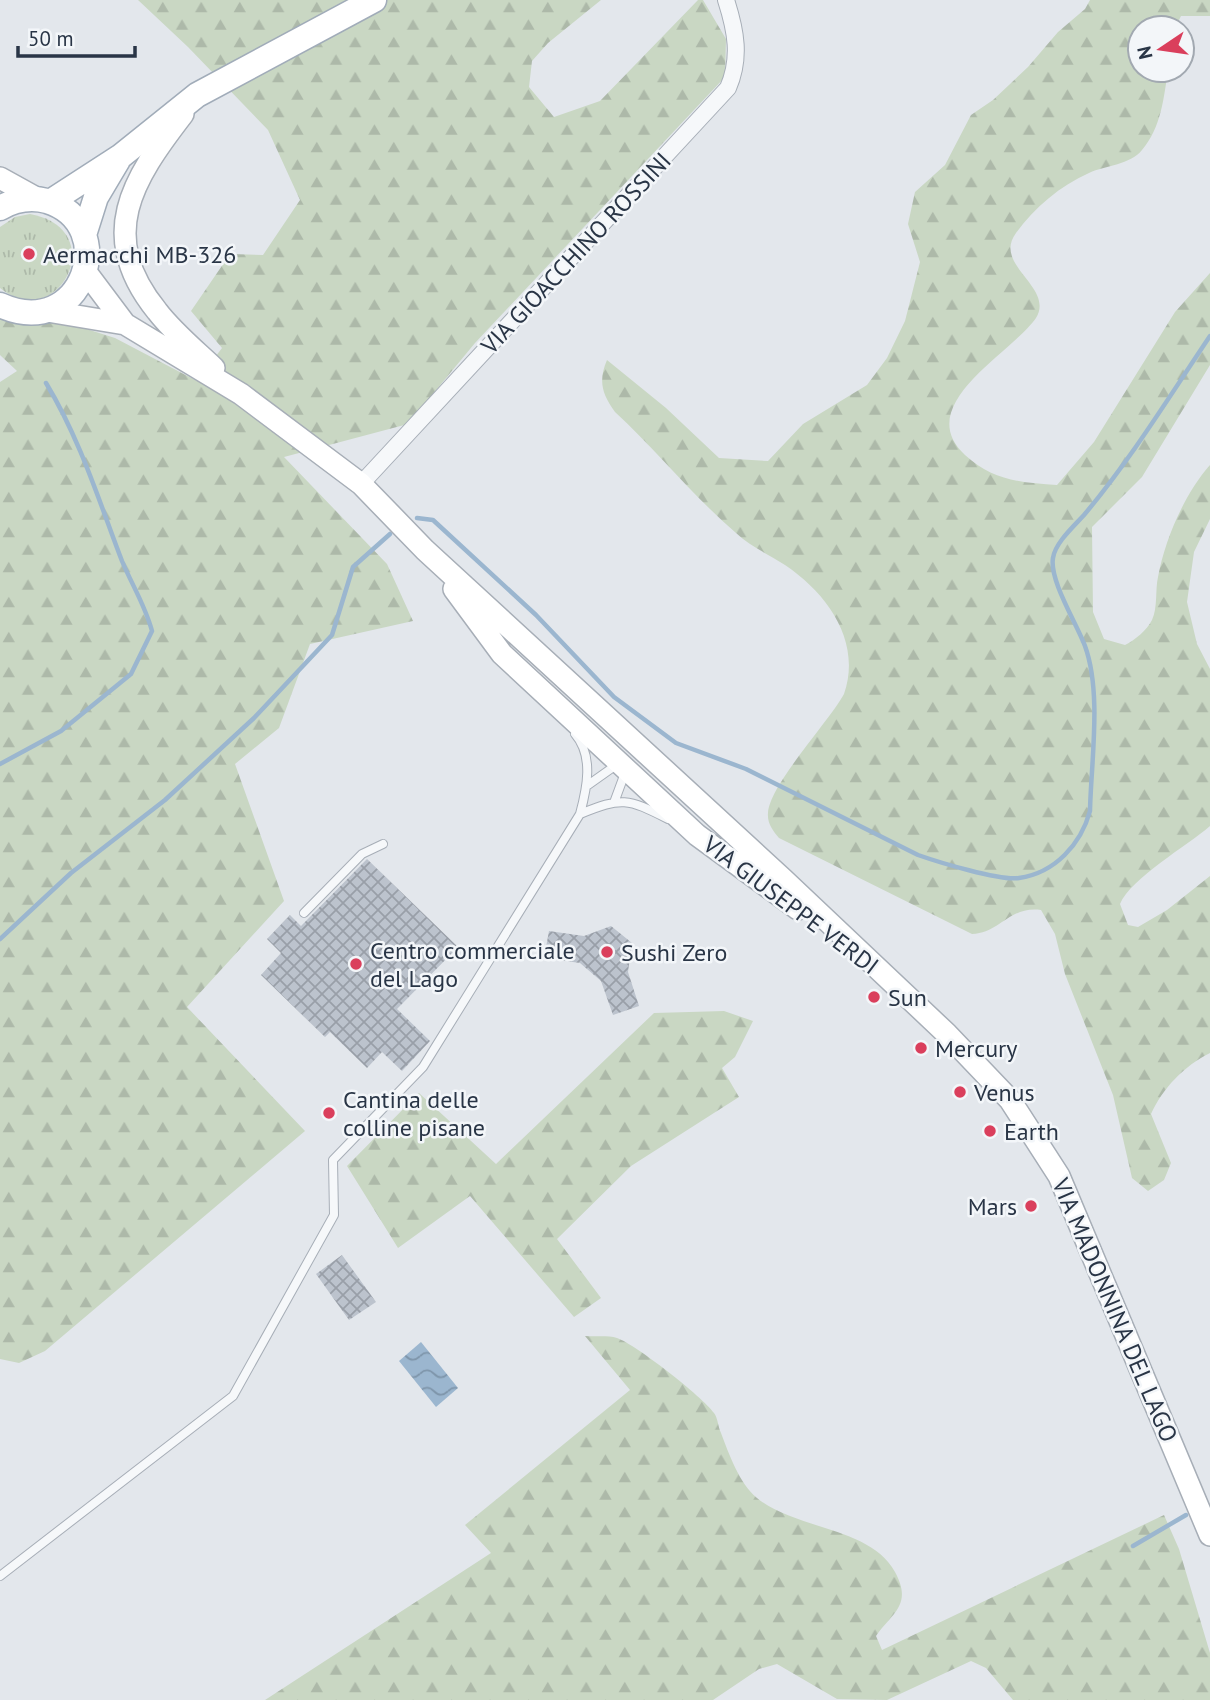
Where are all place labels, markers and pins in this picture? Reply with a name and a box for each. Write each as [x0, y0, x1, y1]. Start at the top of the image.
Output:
place label: Aermacchi MB-326 [43, 239, 236, 270]
marker: Aermacchi MB-326 [21, 246, 37, 262]
place label: Centro commerciale del Lago [370, 935, 575, 994]
place label: Sushi Zero [621, 937, 727, 968]
marker: Sushi Zero [599, 944, 615, 960]
marker: Centro commerciale del Lago [348, 956, 364, 972]
place label: Sun [888, 982, 927, 1013]
marker: Sun [866, 989, 882, 1005]
place label: Mercury [935, 1033, 1017, 1064]
marker: Mercury [913, 1040, 929, 1056]
place label: Venus [973, 1077, 1035, 1108]
place label: Cantina delle colline pisane [343, 1084, 485, 1143]
marker: Venus [952, 1084, 968, 1100]
marker: Cantina delle colline pisane [321, 1105, 337, 1121]
place label: Earth [1004, 1116, 1059, 1147]
marker: Earth [982, 1123, 998, 1139]
place label: Mars [968, 1191, 1017, 1222]
marker: Mars [1023, 1198, 1039, 1214]

